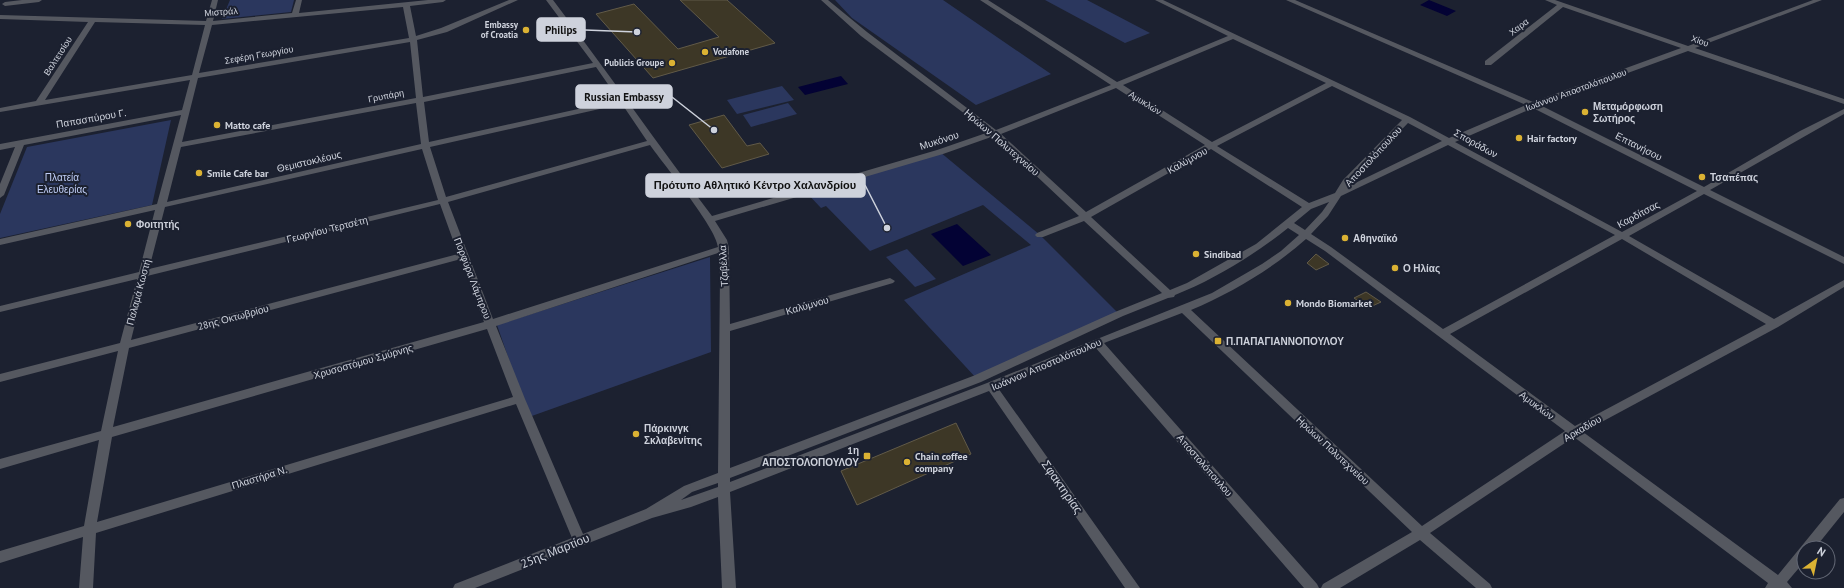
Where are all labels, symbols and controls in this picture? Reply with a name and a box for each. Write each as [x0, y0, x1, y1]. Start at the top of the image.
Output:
street label: Μιστράλ [204, 5, 239, 18]
street label: Χαρα [1507, 16, 1531, 38]
callout: Philips [537, 18, 585, 41]
place label: Embassy of Croatia [481, 19, 519, 40]
text: Philips [545, 23, 577, 37]
marker: Embassy of Croatia [521, 25, 531, 35]
street label: Χίου [1690, 32, 1711, 49]
street label: Βαλτετσίου [41, 34, 74, 77]
street label: Σεφέρη Γεωργίου [224, 43, 294, 66]
place label: Vodafone [712, 46, 749, 57]
marker: Vodafone [700, 47, 710, 57]
place label: Publicis Groupe [604, 57, 664, 68]
marker: Publicis Groupe [667, 58, 677, 68]
street label: Ιωάννου Αποστολόπουλου [1524, 66, 1628, 113]
callout: Russian Embassy [576, 85, 672, 108]
street label: Γρυπάρη [367, 87, 405, 104]
street label: Αμυκλών [1127, 88, 1164, 117]
text: Russian Embassy [584, 90, 664, 104]
place label: Μεταμόρφωση Σωτήρος [1593, 100, 1663, 125]
street label: Παπασπύρου Γ. [55, 106, 127, 131]
street label: Ηρώων Πολυτεχνείου [961, 106, 1042, 179]
marker: Μεταμόρφωση Σωτήρος [1580, 107, 1590, 117]
place label: Matto cafe [225, 119, 270, 132]
marker: Matto cafe [212, 120, 222, 130]
street label: Αποστολόπουλου [1342, 123, 1405, 189]
street label: Σποράδων [1452, 126, 1500, 161]
street label: Μυκόνου [918, 128, 960, 153]
street label: Επτανήσου [1613, 129, 1664, 164]
place label: Hair factory [1527, 132, 1577, 145]
marker: Hair factory [1514, 133, 1524, 143]
street label: Καλύμνου [1165, 144, 1210, 177]
street label: Θεμιστοκλέους [276, 148, 343, 175]
place label: Smile Cafe bar [207, 167, 269, 180]
marker: Smile Cafe bar [194, 168, 204, 178]
park label: Πλατεία Ελευθερίας [37, 171, 87, 196]
place label: Τσαπέπας [1710, 171, 1758, 184]
marker: Τσαπέπας [1697, 172, 1707, 182]
callout: Πρότυπο Αθλητικό Κέντρο Χαλανδρίου [646, 174, 865, 197]
text: Πρότυπο Αθλητικό Κέντρο Χαλανδρίου [654, 178, 856, 192]
street label: Καρδίτσας [1615, 198, 1662, 231]
street label: Γεωργίου Τερτσέτη [285, 213, 369, 246]
place label: Φοιτητής [136, 218, 179, 231]
marker: Φοιτητής [123, 219, 133, 229]
place label: Αθηναϊκό [1353, 232, 1398, 245]
marker: Αθηναϊκό [1340, 233, 1350, 243]
street label: Πορφύρα Λάμπρου [451, 236, 494, 321]
street label: Τζαβέλλα [716, 245, 731, 287]
place label: Sindibad [1204, 248, 1241, 261]
marker: Sindibad [1191, 249, 1201, 259]
street label: Παλαμά Κωστή [123, 258, 154, 326]
place label: Ο Ηλίας [1403, 262, 1440, 275]
marker: Ο Ηλίας [1390, 263, 1400, 273]
street label: Καλύμνου [784, 293, 830, 318]
place label: Mondo Biomarket [1296, 297, 1372, 310]
marker: Mondo Biomarket [1283, 298, 1293, 308]
street label: 28ης Οκτωβρίου [196, 302, 270, 333]
street label: Ιωάννου Αποστολόπουλου [989, 335, 1103, 394]
place label: Π.ΠΑΠΑΓΙΑΝΝΟΠΟΥΛΟΥ [1226, 335, 1344, 348]
marker: Π.ΠΑΠΑΓΙΑΝΝΟΠΟΥΛΟΥ [1213, 336, 1223, 346]
street label: Χρυσοστόμου Σμύρνης [312, 341, 414, 382]
street label: Αμυκλών [1517, 388, 1557, 423]
street label: Αρκαδίου [1561, 412, 1604, 445]
street label: Ηρώων Πολυτεχνείου [1293, 413, 1372, 488]
place label: Πάρκινγκ Σκλαβενίτης [644, 422, 702, 447]
marker: Πάρκινγκ Σκλαβενίτης [631, 429, 641, 439]
street label: Αποστολόπουλου [1174, 432, 1235, 499]
place label: 1η ΑΠΟΣΤΟΛΟΠΟΥΛΟΥ [762, 444, 859, 469]
place label: Chain coffee company [915, 450, 968, 475]
marker: 1η ΑΠΟΣΤΟΛΟΠΟΥΛΟΥ [862, 451, 872, 461]
marker: Chain coffee company [902, 457, 912, 467]
street label: Σφακτηρίας [1039, 457, 1086, 516]
street label: Πλαστήρα Ν. [230, 463, 288, 492]
street label: 25ης Μαρτίου [518, 530, 591, 571]
north arrow [1796, 540, 1836, 580]
text: N [1815, 544, 1828, 559]

